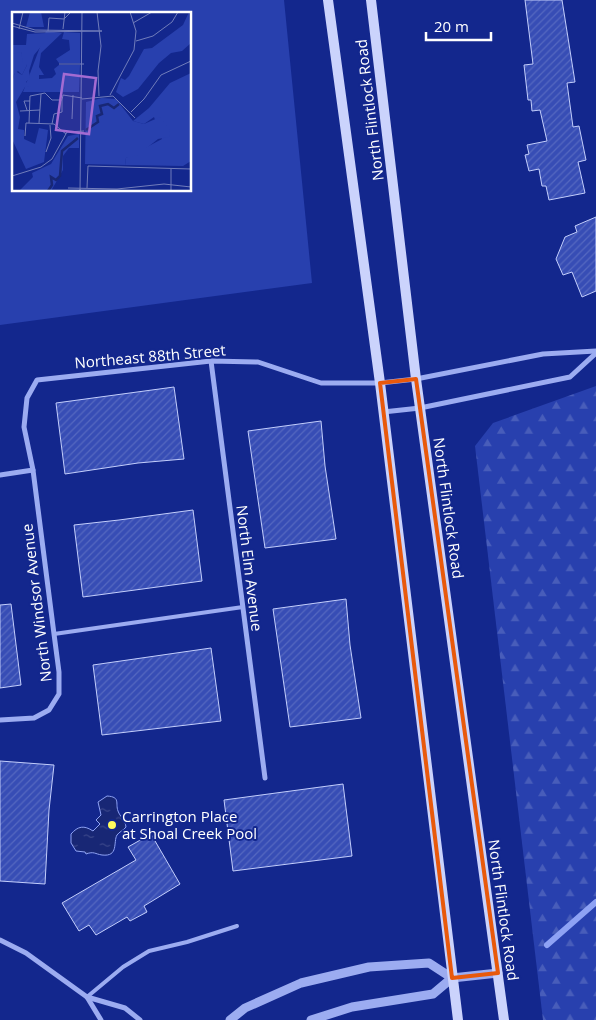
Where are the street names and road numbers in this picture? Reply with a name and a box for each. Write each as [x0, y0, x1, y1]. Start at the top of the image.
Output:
street label: North Flintlock Road [350, 38, 388, 182]
street label: Northeast 88th Street [74, 339, 226, 373]
street label: North Flintlock Road [429, 436, 469, 580]
street label: North Elm Avenue [232, 504, 268, 632]
street label: North Windsor Avenue [16, 523, 56, 683]
street label: North Flintlock Road [484, 838, 524, 982]

